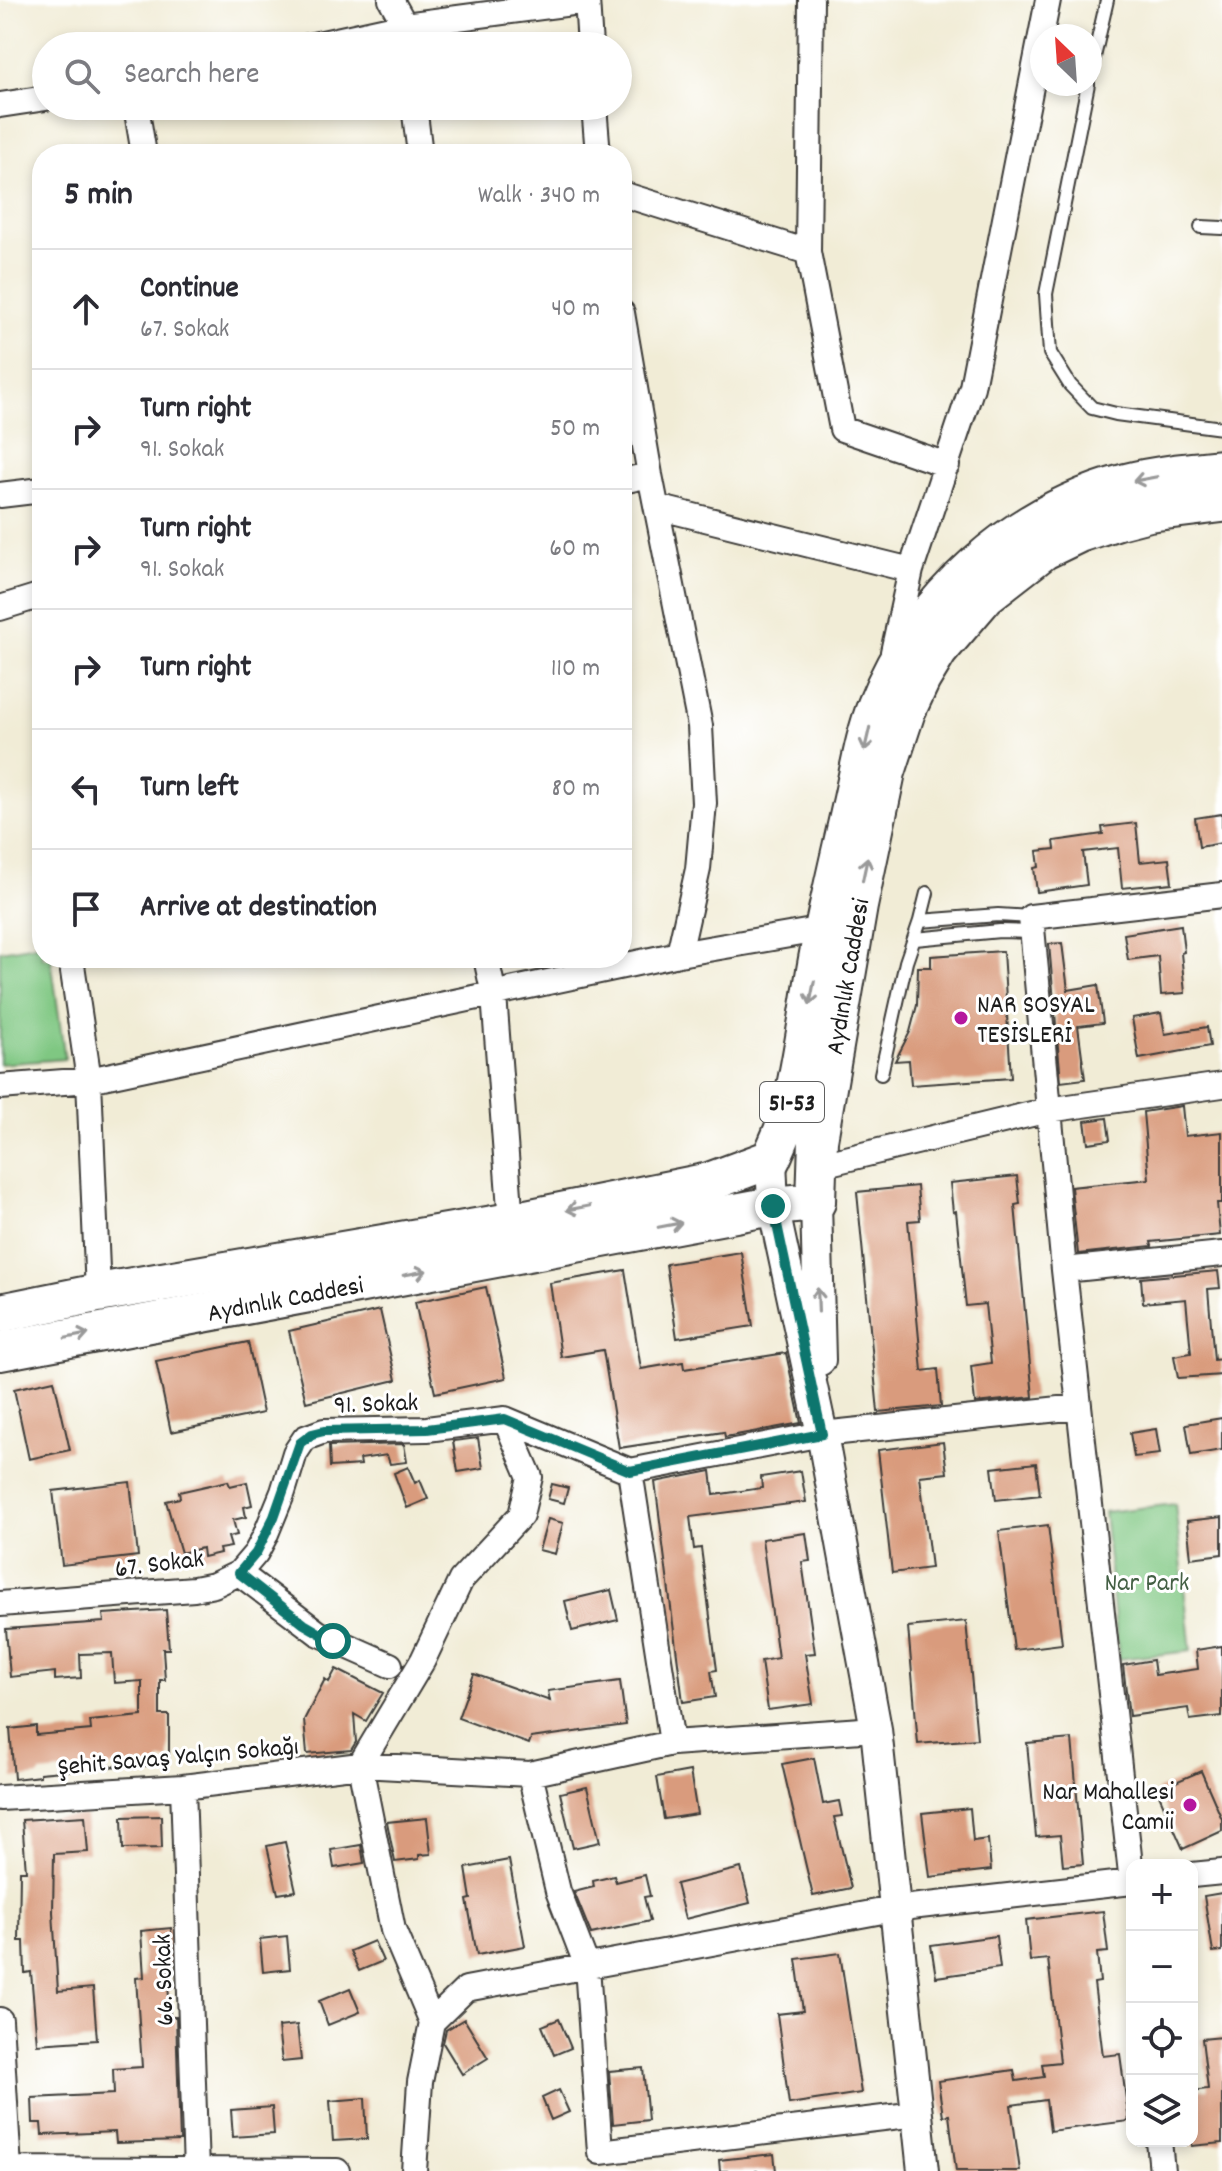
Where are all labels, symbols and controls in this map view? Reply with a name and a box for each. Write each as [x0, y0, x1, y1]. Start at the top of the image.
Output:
north arrow [1030, 24, 1102, 96]
search box [32, 32, 632, 120]
icon: search [60, 54, 104, 98]
text: Search here [124, 55, 260, 98]
text: 5 min [64, 172, 133, 221]
text: Walk · 340 m [478, 178, 600, 215]
text: Continue [140, 269, 239, 312]
icon: ahead [64, 287, 108, 331]
text: 40 m [551, 291, 600, 328]
text: 67. Sokak [140, 312, 230, 349]
text: Turn right [140, 389, 251, 432]
icon: right [64, 407, 108, 451]
text: 50 m [550, 411, 600, 448]
text: 91. Sokak [140, 432, 224, 469]
one-way arrow [1133, 473, 1158, 488]
text: Turn right [140, 509, 251, 552]
icon: right [64, 527, 108, 571]
text: 60 m [549, 531, 600, 568]
text: 91. Sokak [140, 552, 224, 589]
icon: right [64, 647, 108, 691]
text: Turn right [140, 648, 251, 691]
text: 110 m [551, 651, 600, 688]
one-way arrow [859, 725, 874, 751]
icon: left [64, 767, 108, 811]
text: Turn left [140, 768, 239, 811]
text: 80 m [552, 771, 600, 808]
one-way arrow [859, 857, 874, 882]
icon: arrive [64, 887, 108, 931]
text: Arrive at destination [140, 888, 377, 931]
street label: Aydınlık Caddesi [818, 895, 881, 1058]
one-way arrow [804, 980, 819, 1005]
place label: NAR SOSYAL TESİSLERİ [977, 988, 1095, 1055]
marker: NAR SOSYAL TESİSLERİ [952, 1009, 970, 1027]
road number: 51-53 [760, 1082, 824, 1122]
route end [755, 1188, 791, 1224]
one-way arrow [566, 1202, 591, 1217]
one-way arrow [657, 1217, 683, 1232]
one-way arrow [402, 1265, 427, 1280]
street label: Aydınlık Caddesi [205, 1268, 367, 1334]
one-way arrow [811, 1287, 826, 1314]
one-way arrow [63, 1328, 89, 1343]
street label: 91. Sokak [333, 1386, 419, 1425]
street label: 67. Sokak [113, 1542, 206, 1589]
park label: Nar Park [1105, 1566, 1189, 1603]
route start [315, 1623, 351, 1659]
street label: Şehit Savaş Yalçın Sokağı [56, 1730, 300, 1787]
place label: Nar Mahallesi Camii [1042, 1775, 1174, 1842]
marker: Nar Mahallesi Camii [1181, 1796, 1199, 1814]
map controls [1126, 1859, 1198, 2147]
button: + [1126, 1859, 1198, 1931]
button: − [1126, 1931, 1198, 2003]
street label: 66. Sokak [145, 1933, 186, 2027]
button: locate [1126, 2003, 1198, 2075]
button: layers [1126, 2075, 1198, 2147]

